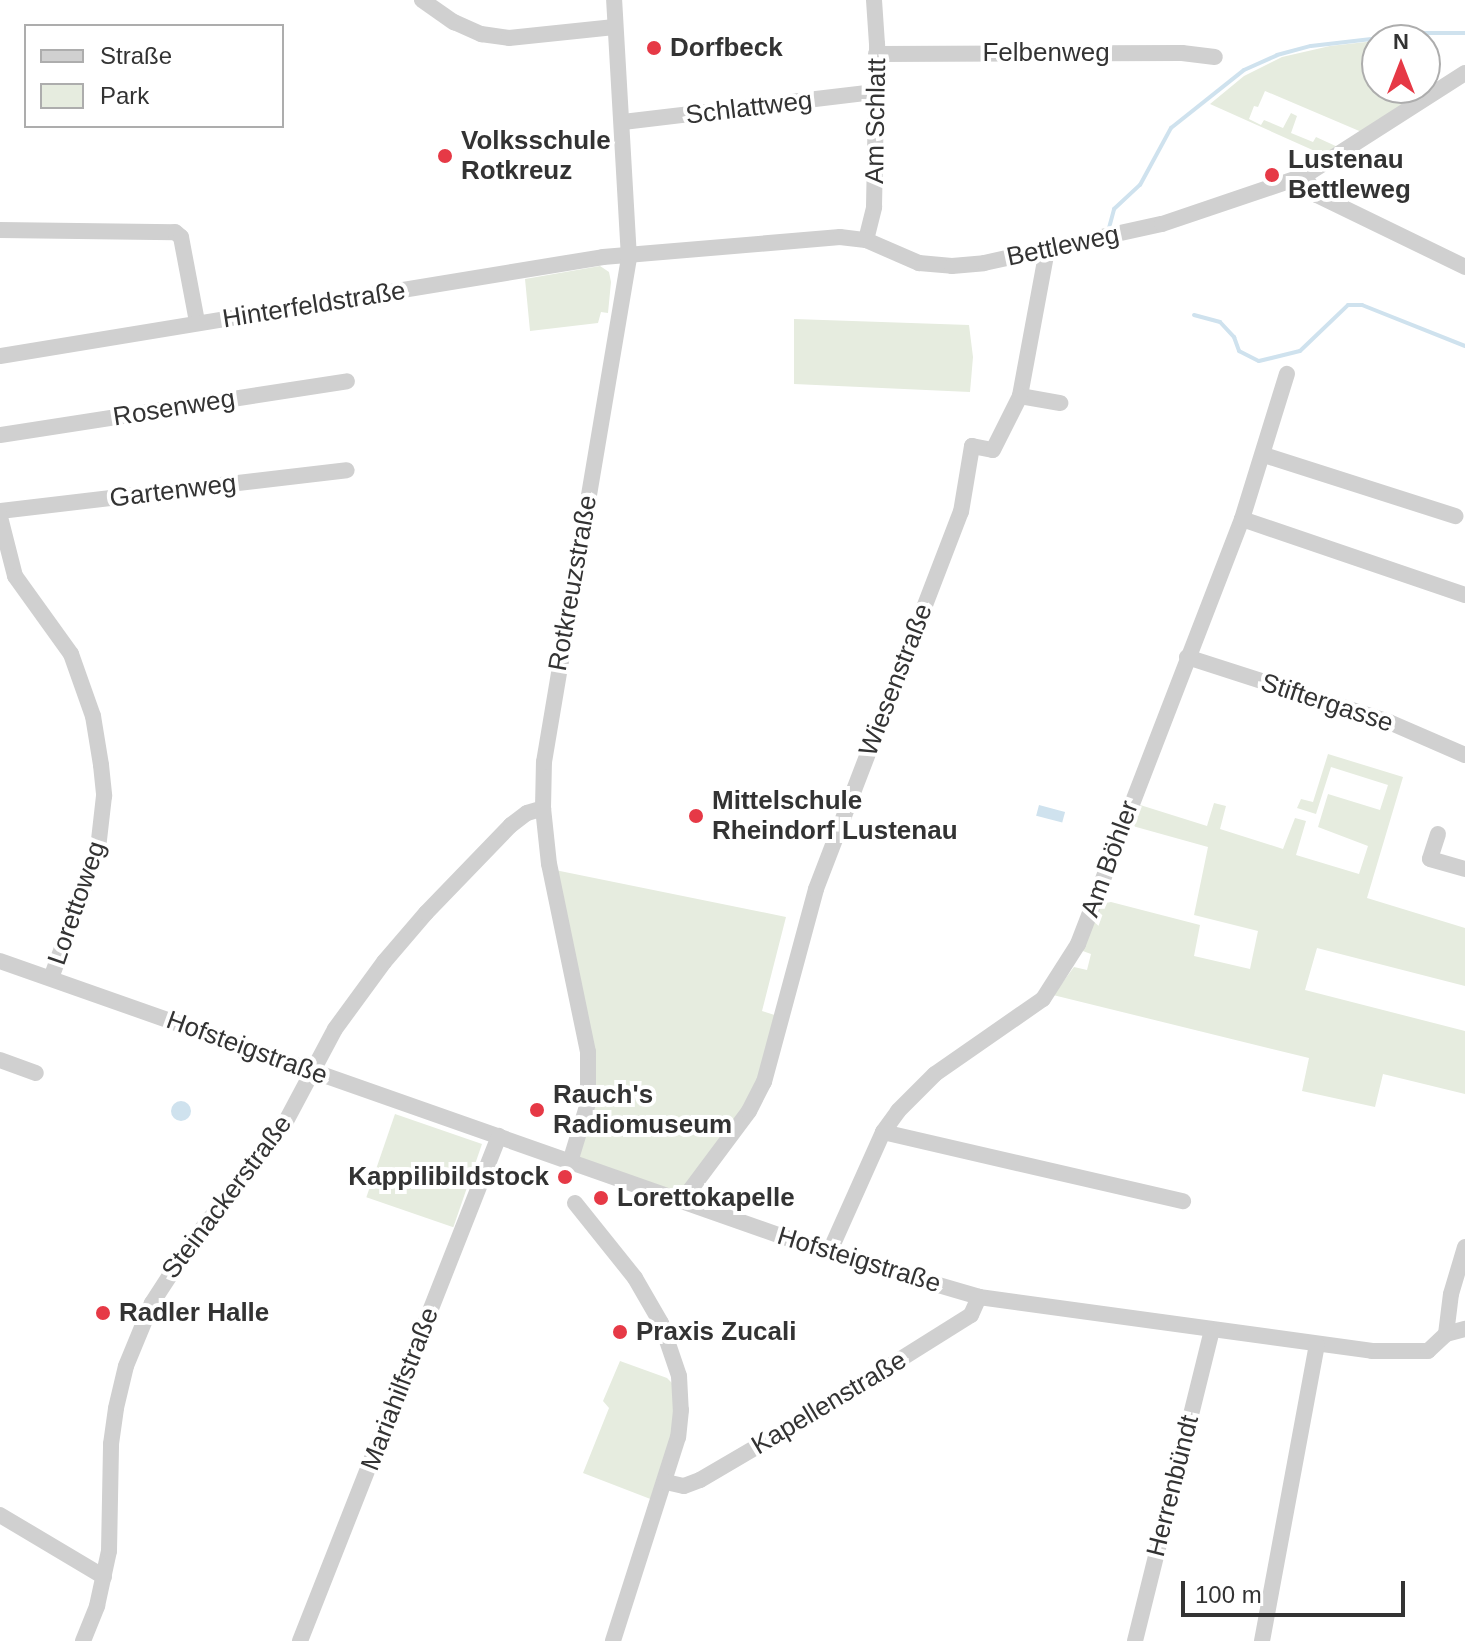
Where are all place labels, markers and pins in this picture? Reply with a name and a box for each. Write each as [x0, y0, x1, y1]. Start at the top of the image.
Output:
place label: Dorfbeck [670, 32, 783, 64]
marker: Dorfbeck [645, 39, 663, 57]
place label: Volksschule Rotkreuz [461, 125, 611, 186]
place label: Lustenau Bettleweg [1288, 144, 1411, 206]
marker: Volksschule Rotkreuz [436, 147, 454, 165]
marker: Lustenau Bettleweg [1263, 166, 1281, 184]
place label: Mittelschule Rheindorf Lustenau [712, 785, 958, 846]
marker: Mittelschule Rheindorf Lustenau [687, 807, 705, 825]
place label: Rauch's Radiomuseum [553, 1079, 732, 1140]
marker: Rauch's Radiomuseum [528, 1101, 546, 1119]
place label: Kappilibildstock [348, 1161, 549, 1193]
marker: Kappilibildstock [556, 1168, 574, 1186]
place label: Lorettokapelle [617, 1182, 795, 1214]
marker: Lorettokapelle [592, 1189, 610, 1207]
place label: Radler Halle [119, 1297, 269, 1329]
marker: Radler Halle [94, 1304, 112, 1322]
place label: Praxis Zucali [636, 1316, 796, 1348]
marker: Praxis Zucali [611, 1323, 629, 1341]

